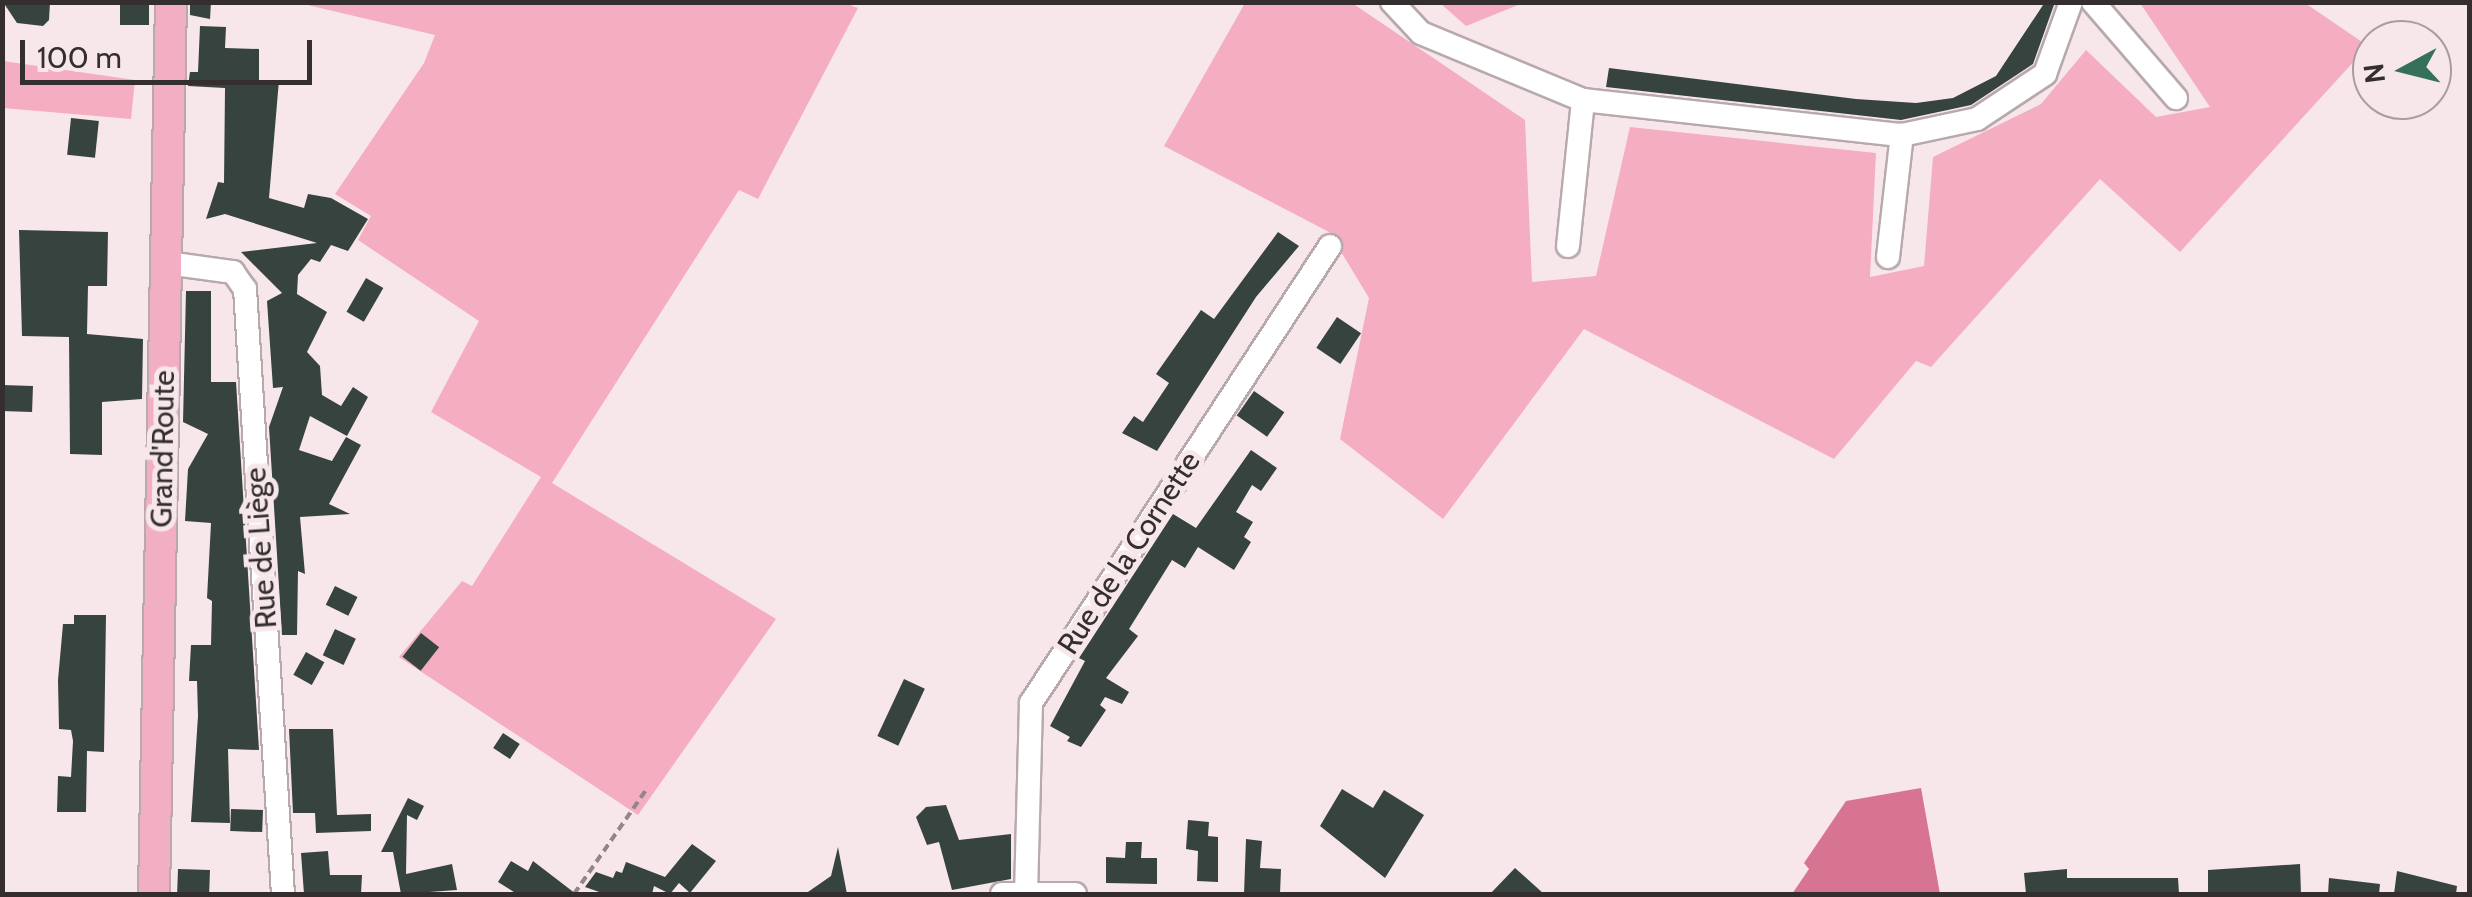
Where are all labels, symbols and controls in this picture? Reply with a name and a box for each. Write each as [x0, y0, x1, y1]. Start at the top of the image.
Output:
scale bar [25, 20, 318, 82]
north arrow [2352, 20, 2452, 120]
text: 100 m [37, 39, 122, 76]
text: N [2356, 62, 2392, 85]
street label: Grand'Route [144, 370, 182, 528]
street label: Rue de la Cornette [1050, 445, 1208, 661]
street label: Rue de Liège [237, 466, 285, 630]

